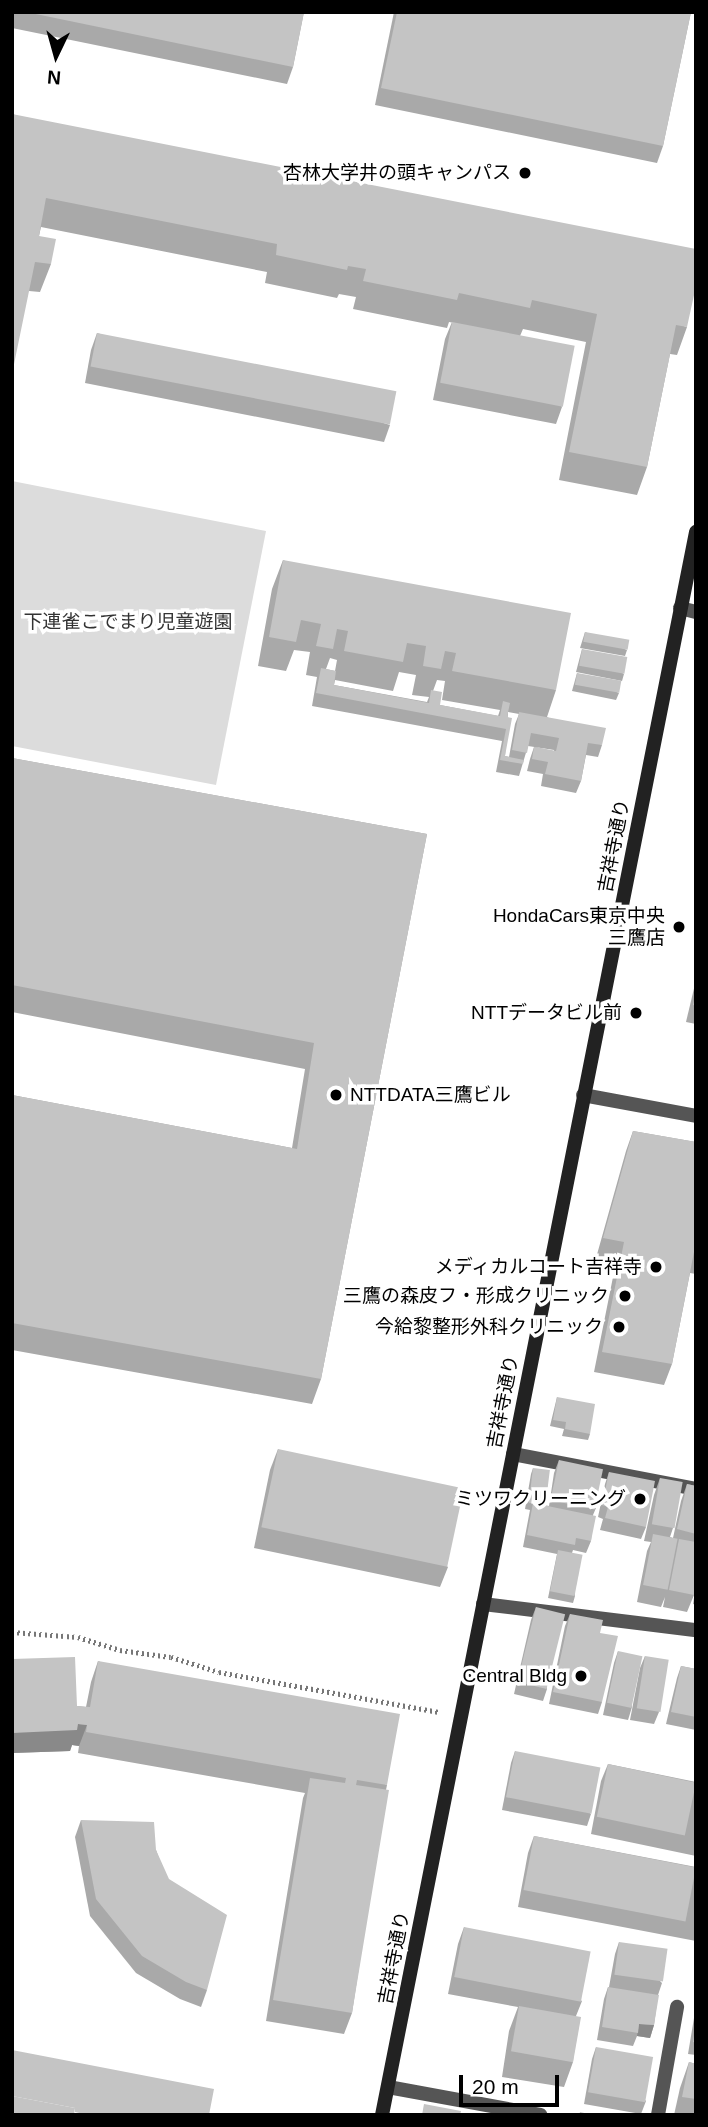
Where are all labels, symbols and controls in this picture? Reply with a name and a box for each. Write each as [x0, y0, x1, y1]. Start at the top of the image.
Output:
north arrow [21, 21, 91, 91]
text: N [46, 66, 62, 88]
place label: 杏林大学井の頭キャンパス [283, 162, 511, 184]
marker: 杏林大学井の頭キャンパス [517, 165, 533, 181]
park label: 下連雀こでまり児童遊園 [24, 611, 232, 633]
street label: 吉祥寺通り [594, 797, 634, 895]
place label: HondaCars東京中央 三鷹店 [493, 905, 665, 949]
marker: HondaCars東京中央 三鷹店 [671, 919, 687, 935]
place label: NTTデータビル前 [471, 1002, 622, 1024]
marker: NTTデータビル前 [628, 1005, 644, 1021]
place label: NTTDATA三鷹ビル [350, 1084, 511, 1106]
marker: NTTDATA三鷹ビル [328, 1087, 344, 1103]
place label: メディカルコート吉祥寺 [433, 1256, 642, 1278]
marker: メディカルコート吉祥寺 [648, 1259, 664, 1275]
place label: 三鷹の森皮フ・形成クリニック [343, 1285, 609, 1307]
marker: 三鷹の森皮フ・形成クリニック [615, 1286, 635, 1306]
place label: 今給黎整形外科クリニック [375, 1316, 603, 1338]
marker: 今給黎整形外科クリニック [609, 1317, 629, 1337]
street label: 吉祥寺通り [483, 1353, 523, 1451]
place label: ミツワクリーニング [455, 1488, 626, 1510]
marker: ミツワクリーニング [632, 1491, 648, 1507]
place label: Central Bldg [462, 1665, 567, 1687]
marker: Central Bldg [573, 1668, 589, 1684]
street label: 吉祥寺通り [374, 1909, 414, 2007]
scale bar [463, 2060, 563, 2104]
text: 20 m [472, 2075, 519, 2098]

